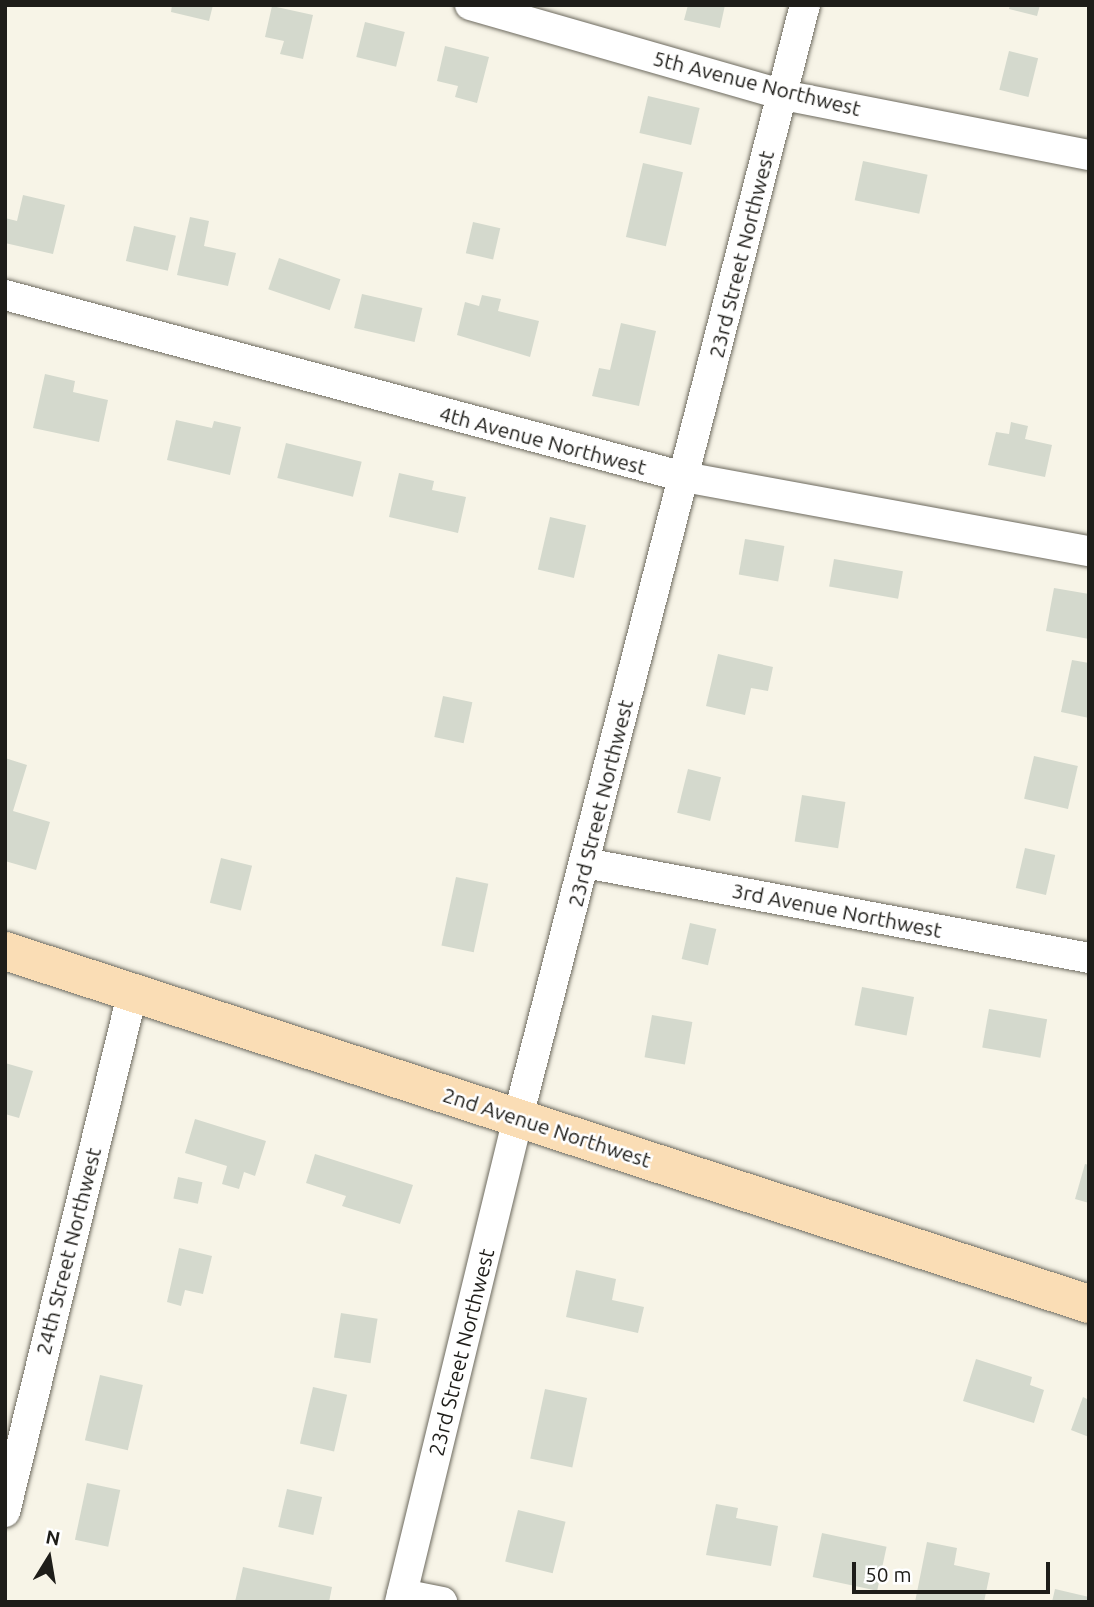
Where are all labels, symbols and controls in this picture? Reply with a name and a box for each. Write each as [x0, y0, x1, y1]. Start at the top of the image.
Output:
street label: 5th Avenue Northwest [651, 45, 863, 121]
street label: 23rd Street Northwest [703, 148, 779, 360]
street label: 4th Avenue Northwest [437, 400, 649, 480]
street label: 23rd Street Northwest [562, 697, 638, 909]
street label: 3rd Avenue Northwest [730, 877, 944, 943]
street label: 2nd Avenue Northwest [440, 1081, 654, 1173]
street label: 24th Street Northwest [30, 1145, 106, 1357]
street label: 23rd Street Northwest [423, 1246, 499, 1458]
north arrow [14, 1523, 84, 1593]
text: N [44, 1525, 62, 1550]
scale bar [856, 1548, 1054, 1592]
text: 50 m [865, 1562, 912, 1586]

